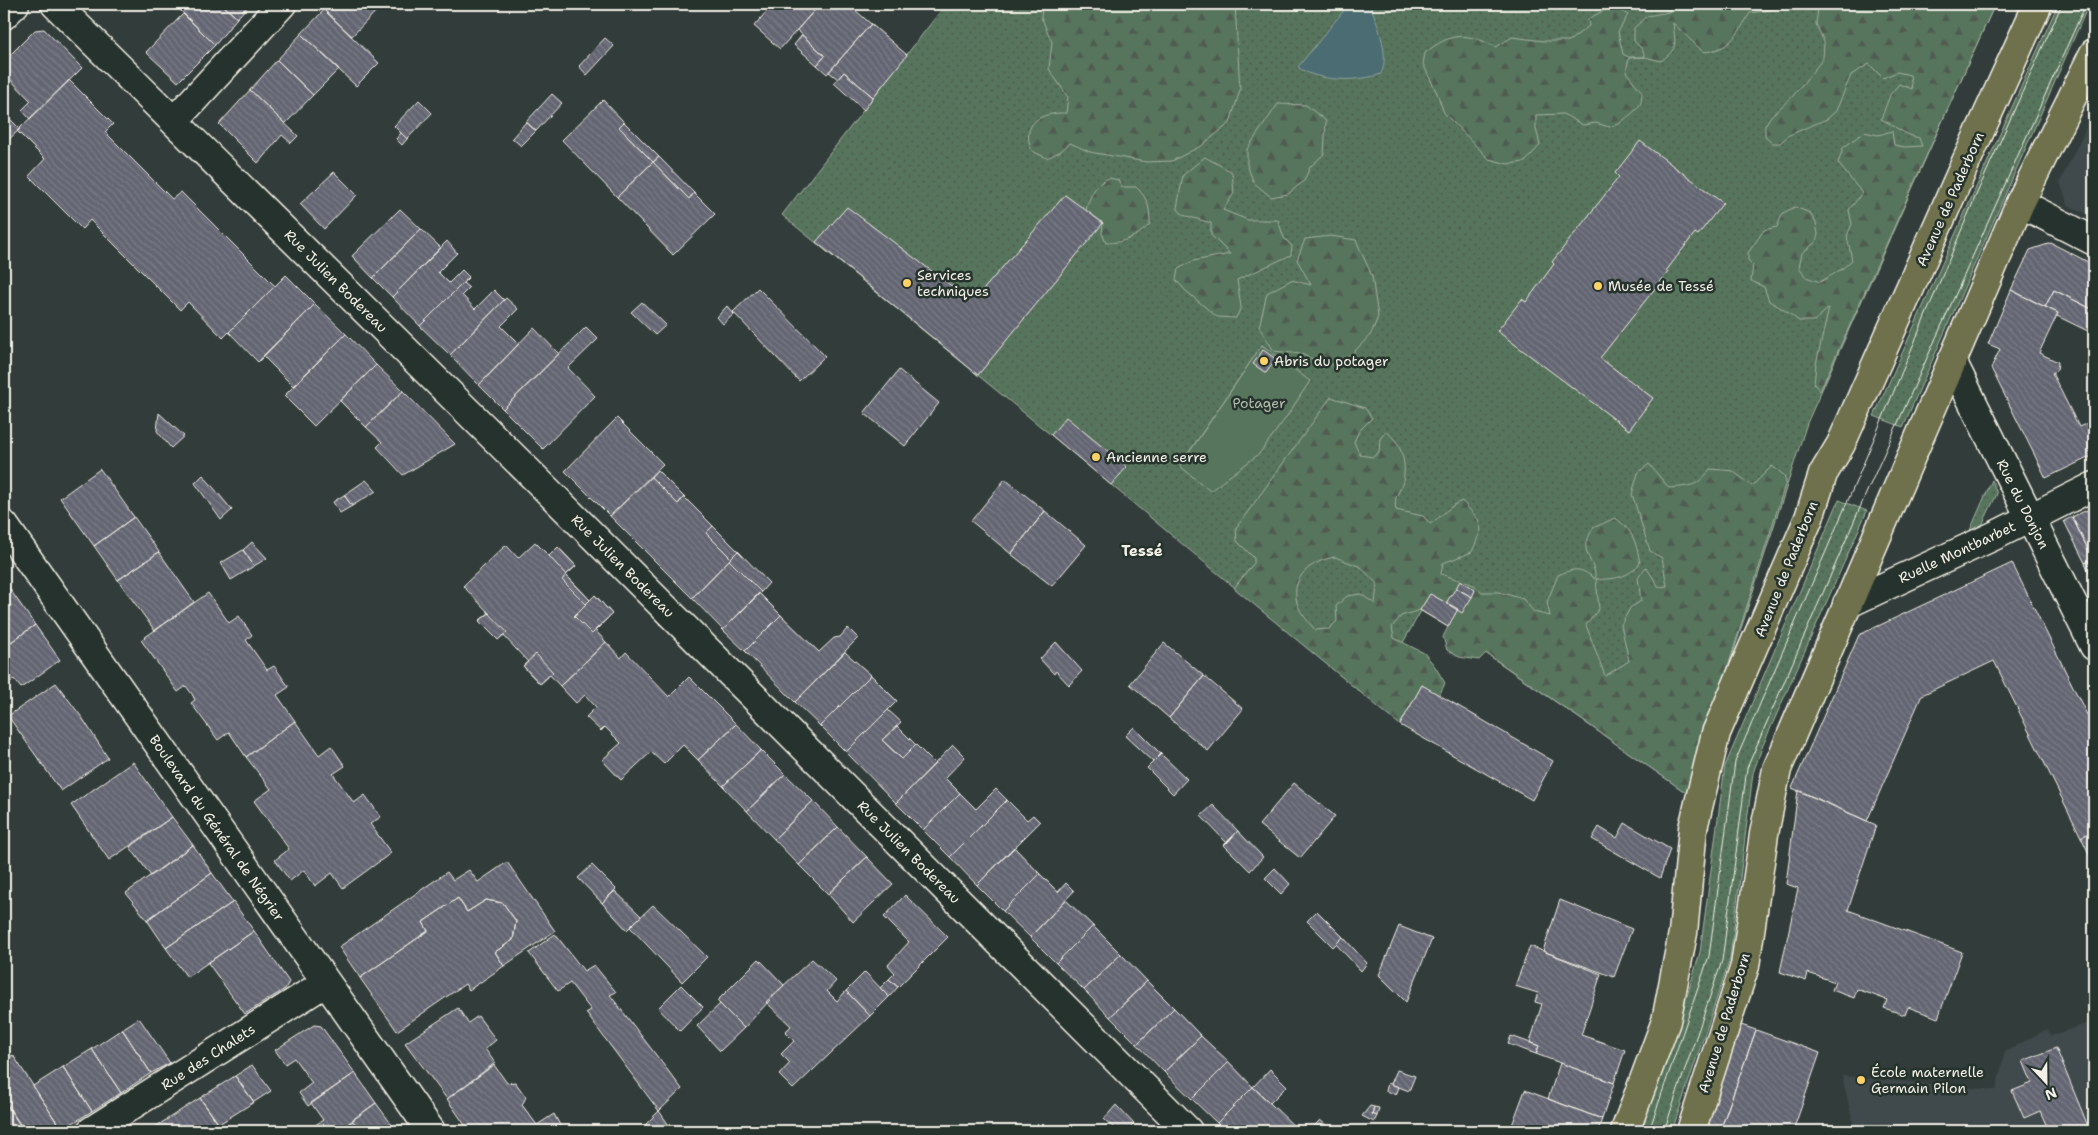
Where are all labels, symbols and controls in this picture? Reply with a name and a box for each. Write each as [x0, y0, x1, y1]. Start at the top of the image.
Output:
street label: Avenue de Paderborn [1912, 129, 1988, 269]
street label: Rue Julien Bodereau [281, 226, 391, 336]
place label: Services techniques [917, 266, 989, 300]
marker: Services techniques [901, 277, 913, 289]
place label: Musée de Tessé [1608, 277, 1714, 295]
marker: Musée de Tessé [1592, 280, 1604, 292]
place label: Abris du potager [1274, 352, 1389, 370]
marker: Abris du potager [1258, 355, 1270, 367]
park label: Potager [1232, 394, 1286, 412]
place label: Ancienne serre [1106, 448, 1207, 466]
marker: Ancienne serre [1090, 451, 1102, 463]
street label: Rue du Donjon [1993, 456, 2054, 552]
street label: Avenue de Paderborn [1750, 498, 1822, 640]
street label: Rue Julien Bodereau [568, 511, 678, 621]
street label: Ruelle Montbarbet [1895, 517, 2019, 587]
district label: Tessé [1121, 541, 1163, 561]
street label: Boulevard du Général de Négrier [145, 731, 289, 925]
street label: Rue Julien Bodereau [854, 797, 964, 907]
street label: Avenue de Paderborn [1694, 950, 1754, 1095]
street label: Rue des Chalets [158, 1020, 259, 1094]
north arrow [2020, 1058, 2070, 1108]
place label: École maternelle Germain Pilon [1871, 1063, 1984, 1097]
marker: École maternelle Germain Pilon [1855, 1074, 1867, 1086]
text: N [2042, 1084, 2059, 1104]

